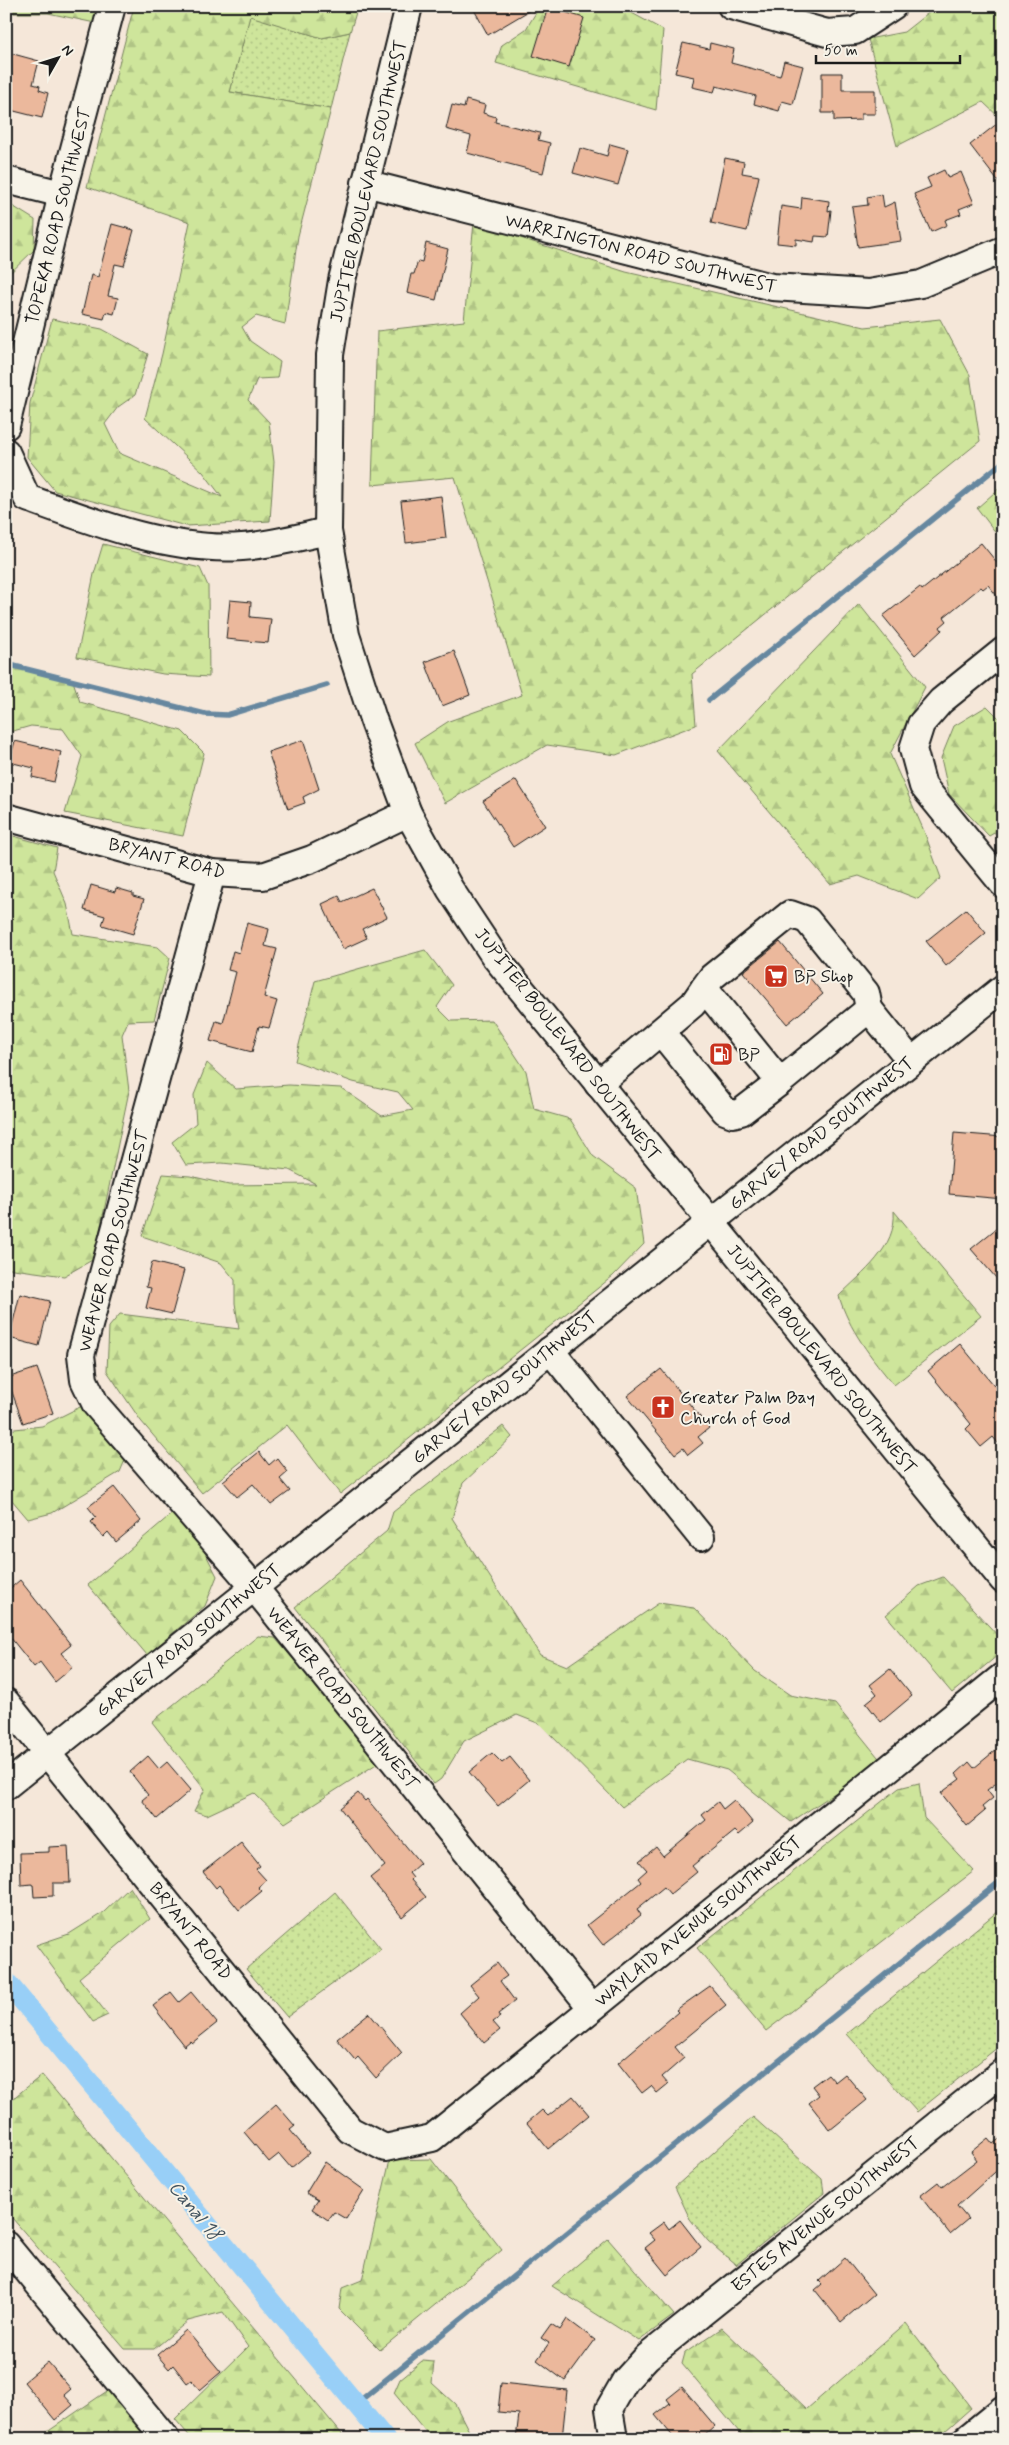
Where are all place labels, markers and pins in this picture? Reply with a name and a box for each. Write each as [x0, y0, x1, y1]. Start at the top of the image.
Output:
supermarket icon: BP Shop [763, 963, 789, 989]
place label: BP Shop [794, 965, 854, 989]
fuel station icon: BP [708, 1041, 734, 1067]
place label: BP [738, 1043, 760, 1067]
place label: Greater Palm Bay Church of God [680, 1386, 815, 1431]
church icon: Greater Palm Bay Church of God [650, 1394, 676, 1420]

